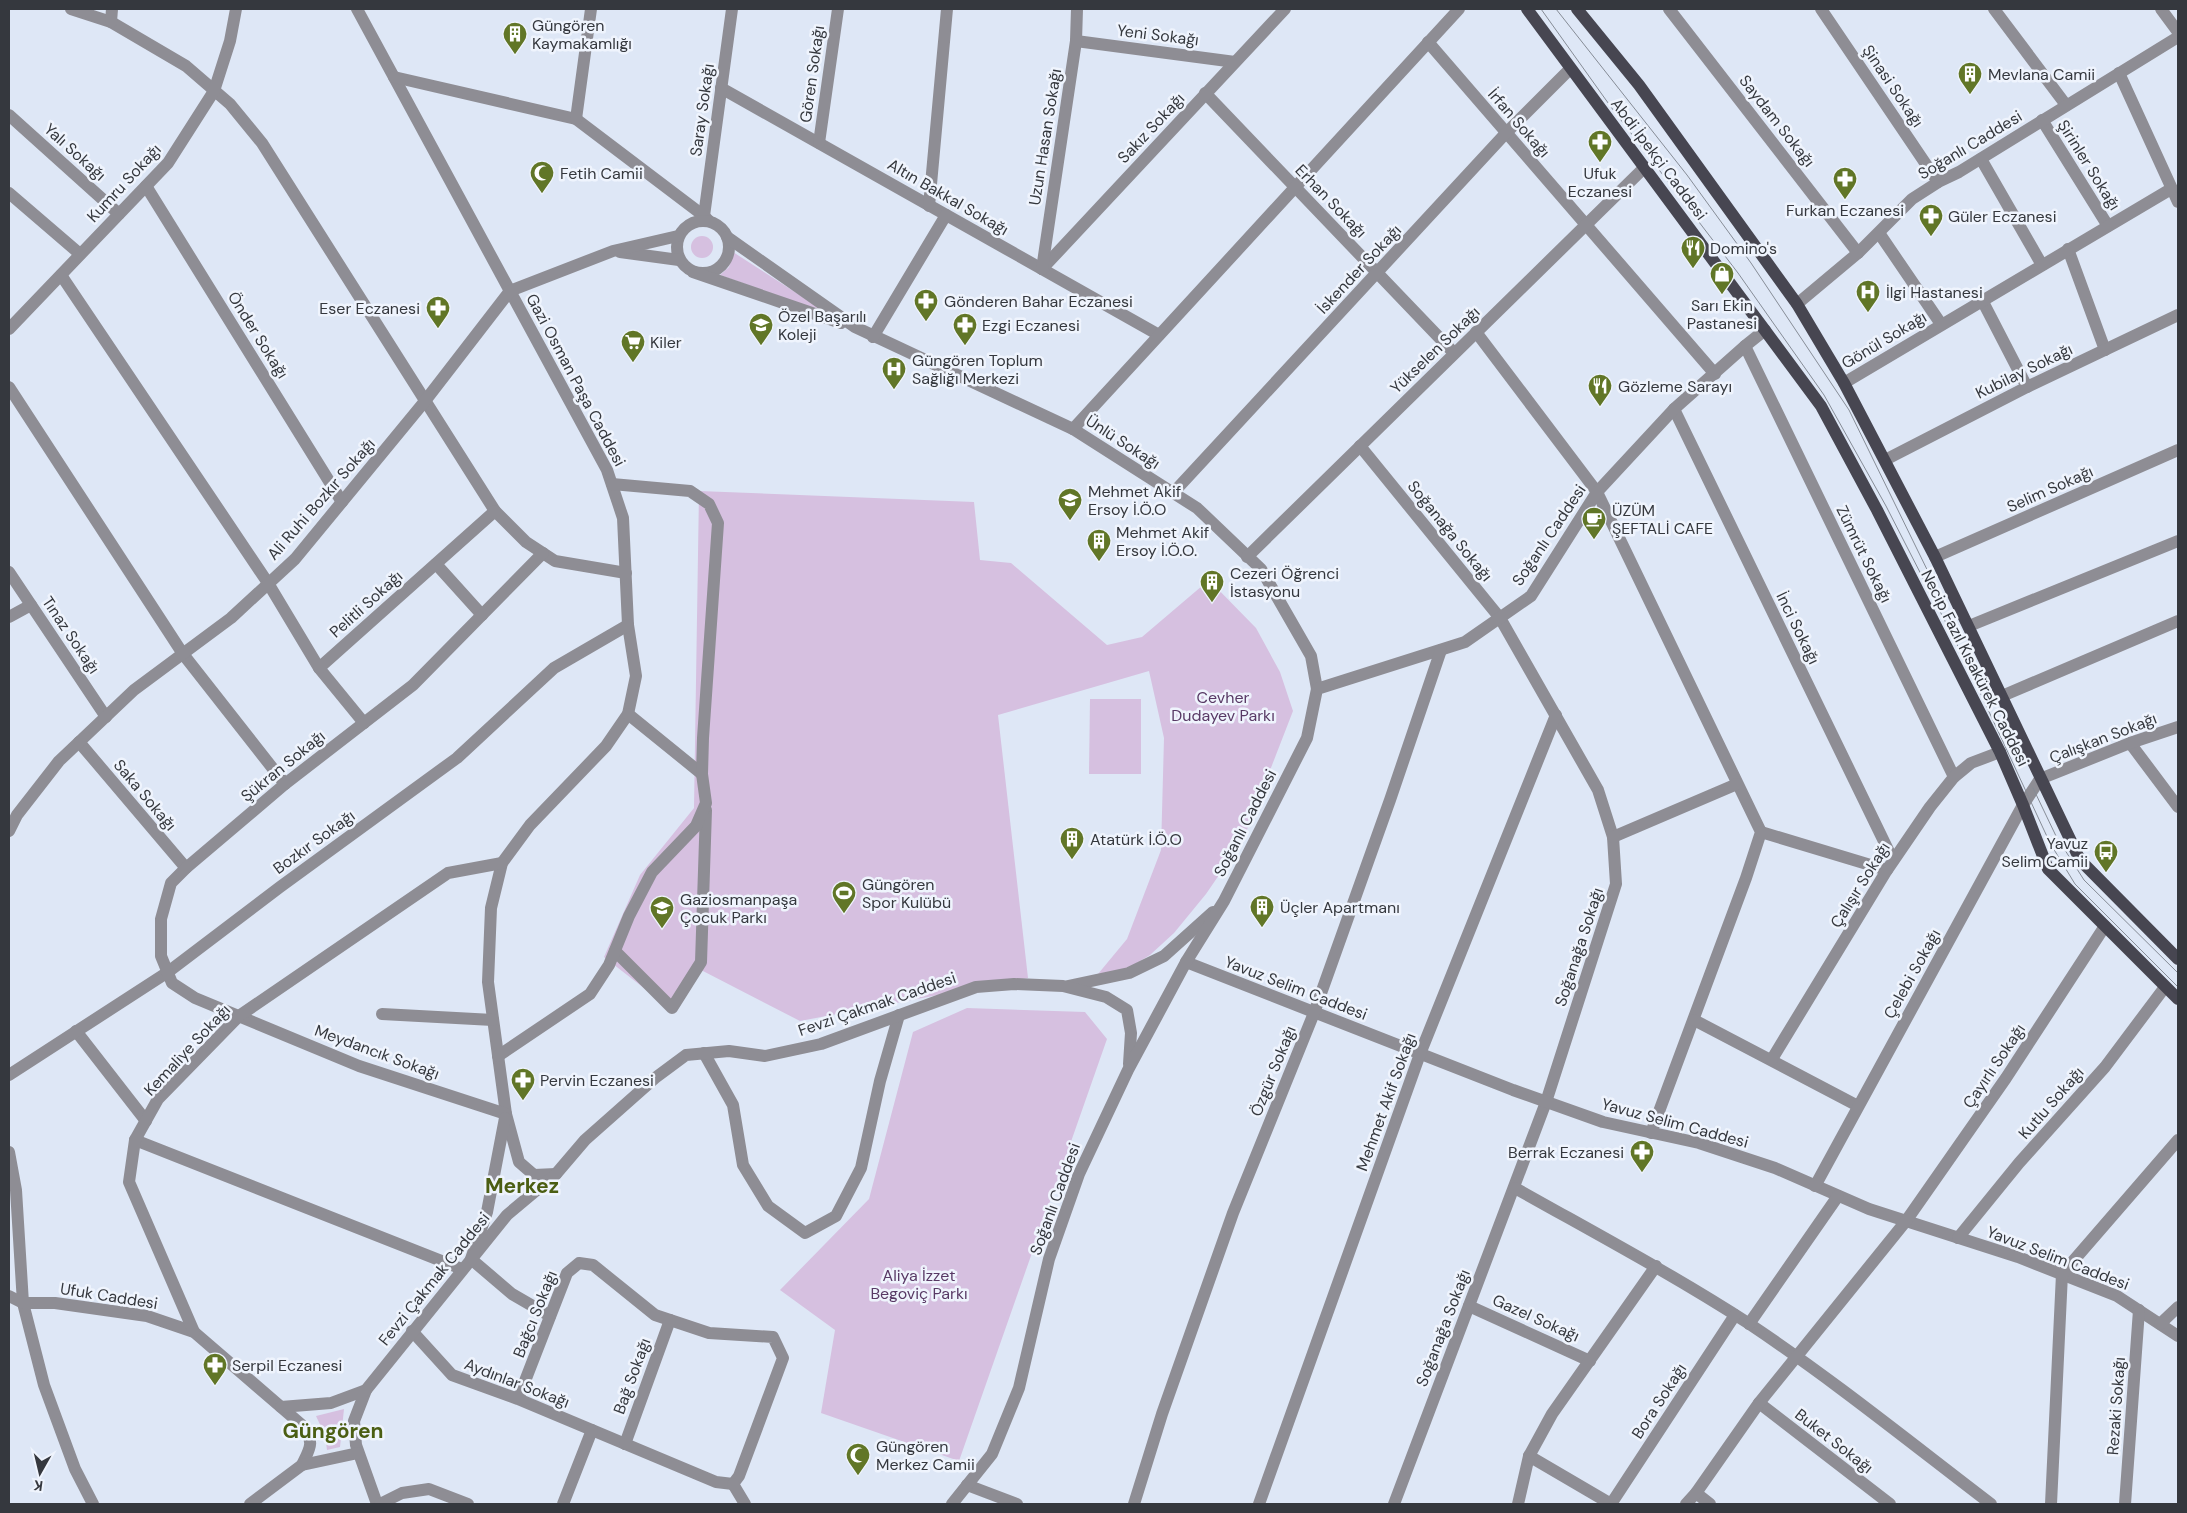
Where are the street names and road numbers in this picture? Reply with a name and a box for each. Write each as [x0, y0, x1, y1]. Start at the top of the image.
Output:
street label: Yeni Sokağı [1116, 20, 1200, 50]
street label: Gören Sokağı [795, 24, 829, 124]
street label: Şinasi Sokağı [1858, 41, 1928, 131]
street label: Saray Sokağı [685, 62, 719, 158]
street label: Uzun Hasan Sokağı [1024, 67, 1066, 207]
street label: Saydam Sokağı [1735, 71, 1819, 171]
street label: İrfan Sokağı [1483, 84, 1555, 162]
street label: Sakız Sokağı [1113, 88, 1189, 168]
street label: Abdi İpekçi Caddesi [1606, 94, 1712, 224]
street label: Soğanlı Caddesi [1914, 106, 2026, 184]
street label: Şirinler Sokağı [2053, 116, 2125, 214]
street label: Yalı Sokağı [40, 119, 110, 185]
street label: Kumru Sokağı [82, 139, 166, 227]
street label: Altın Bakkal Sokağı [884, 154, 1012, 240]
street label: Erhan Sokağı [1291, 160, 1371, 242]
street label: İskender Sokağı [1312, 220, 1406, 318]
street label: Önder Sokağı [223, 288, 293, 382]
street label: Gazi Osman Paşa Caddesi [521, 290, 631, 470]
street label: Yükselen Sokağı [1386, 302, 1484, 398]
street label: Gönül Sokağı [1838, 306, 1930, 374]
street label: Kubilay Sokağı [1972, 338, 2076, 404]
street label: Ünlü Sokağı [1082, 410, 1164, 474]
street label: Ali Ruhi Bozkır Sokağı [262, 434, 380, 564]
street label: Selim Sokağı [2004, 461, 2096, 517]
street label: Soğanağa Sokağı [1403, 476, 1497, 586]
street label: Soğanlı Caddesi [1507, 480, 1591, 590]
street label: Zümrüt Sokağı [1831, 502, 1897, 606]
street label: Pelitli Sokağı [325, 566, 407, 642]
street label: Necip Fazıl Kısakürek Caddesi [1916, 566, 2034, 770]
street label: İnci Sokağı [1771, 588, 1825, 668]
street label: Tınaz Sokağı [37, 592, 105, 678]
street label: Çalışkan Sokağı [2046, 708, 2160, 768]
street label: Şükran Sokağı [237, 726, 329, 806]
street label: Saka Sokağı [109, 755, 181, 835]
street label: Soğanlı Caddesi [1209, 766, 1281, 880]
street label: Bozkır Sokağı [269, 805, 359, 879]
street label: Çalışır Sokağı [1825, 838, 1895, 932]
street label: Soğanağa Sokağı [1550, 885, 1608, 1009]
street label: Çelebi Sokağı [1879, 925, 1945, 1023]
street label: Yavuz Selim Caddesi [1222, 951, 1370, 1025]
street label: Fevzi Çakmak Caddesi [795, 967, 959, 1041]
street label: Kemaliye Sokağı [139, 1000, 235, 1100]
street label: Meydancık Sokağı [312, 1020, 442, 1084]
street label: Çayırlı Sokağı [1958, 1020, 2030, 1112]
street label: Özgür Sokağı [1245, 1023, 1301, 1119]
street label: Mehmet Akif Sokağı [1351, 1030, 1421, 1174]
street label: Kutlu Sokağı [2014, 1062, 2088, 1144]
street label: Yavuz Selim Caddesi [1599, 1093, 1751, 1153]
street label: Soğanlı Caddesi [1025, 1140, 1085, 1258]
street label: Fevzi Çakmak Caddesi [374, 1208, 494, 1350]
street label: Yavuz Selim Caddesi [1984, 1221, 2132, 1295]
street label: Soğanağa Sokağı [1411, 1266, 1475, 1390]
street label: Bağcı Sokağı [508, 1267, 562, 1361]
street label: Ufuk Caddesi [59, 1278, 159, 1314]
street label: Gazel Sokağı [1489, 1289, 1583, 1347]
street label: Bağ Sokağı [609, 1335, 655, 1417]
street label: Aydınlar Sokağı [461, 1353, 573, 1413]
street label: Rezaki Sokağı [2102, 1356, 2130, 1456]
street label: Bora Sokağı [1627, 1359, 1691, 1443]
street label: Buket Sokağı [1791, 1404, 1877, 1478]

